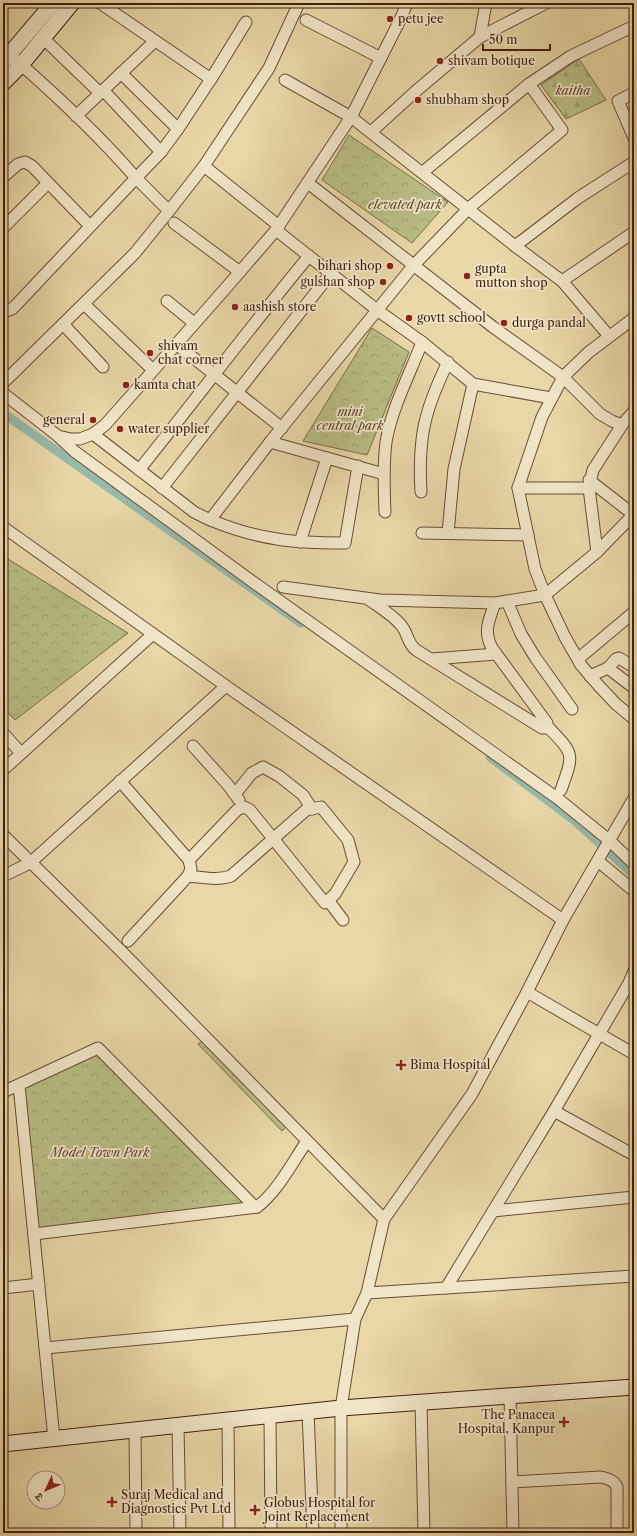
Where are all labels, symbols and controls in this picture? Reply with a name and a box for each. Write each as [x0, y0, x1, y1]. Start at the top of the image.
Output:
place label: petu jee [398, 11, 444, 26]
marker: petu jee [385, 14, 395, 24]
scale bar [483, 26, 550, 52]
text: 50 m [489, 32, 518, 47]
place label: shivam botique [448, 53, 535, 68]
marker: shivam botique [435, 56, 445, 66]
park label: kaitha [555, 83, 590, 98]
place label: shubham shop [426, 92, 509, 107]
marker: shubham shop [413, 95, 423, 105]
park label: elevated park [368, 197, 443, 212]
place label: bihari shop [318, 258, 382, 273]
marker: bihari shop [385, 261, 395, 271]
place label: gupta mutton shop [475, 261, 548, 290]
marker: gupta mutton shop [462, 271, 472, 281]
place label: gulshan shop [300, 274, 375, 289]
marker: gulshan shop [378, 277, 388, 287]
place label: aashish store [243, 299, 317, 314]
marker: aashish store [230, 302, 240, 312]
place label: govtt school [417, 310, 486, 325]
marker: govtt school [404, 313, 414, 323]
place label: durga pandal [512, 315, 586, 330]
marker: durga pandal [499, 318, 509, 328]
place label: shivam chat corner [158, 338, 224, 367]
marker: shivam chat corner [145, 348, 155, 358]
place label: kamta chat [134, 377, 197, 392]
marker: kamta chat [121, 380, 131, 390]
park label: mini central park [317, 404, 384, 433]
place label: general [43, 412, 85, 427]
marker: general [88, 415, 98, 425]
place label: water supplier [127, 421, 209, 436]
marker: water supplier [115, 424, 125, 434]
place label: Bima Hospital [410, 1057, 491, 1072]
marker: Bima Hospital [395, 1059, 407, 1071]
park label: Model Town Park [49, 1145, 150, 1160]
place label: The Panacea Hospital, Kanpur [458, 1407, 556, 1436]
marker: The Panacea Hospital, Kanpur [558, 1416, 570, 1428]
north arrow [26, 1470, 66, 1510]
place label: Suraj Medical and Diagnostics Pvt Ltd [121, 1487, 232, 1516]
text: उ [31, 1489, 46, 1505]
place label: Globus Hospital for Joint Replacement [262, 1495, 375, 1524]
marker: Suraj Medical and Diagnostics Pvt Ltd [106, 1496, 118, 1508]
marker: Globus Hospital for Joint Replacement [249, 1504, 261, 1516]

